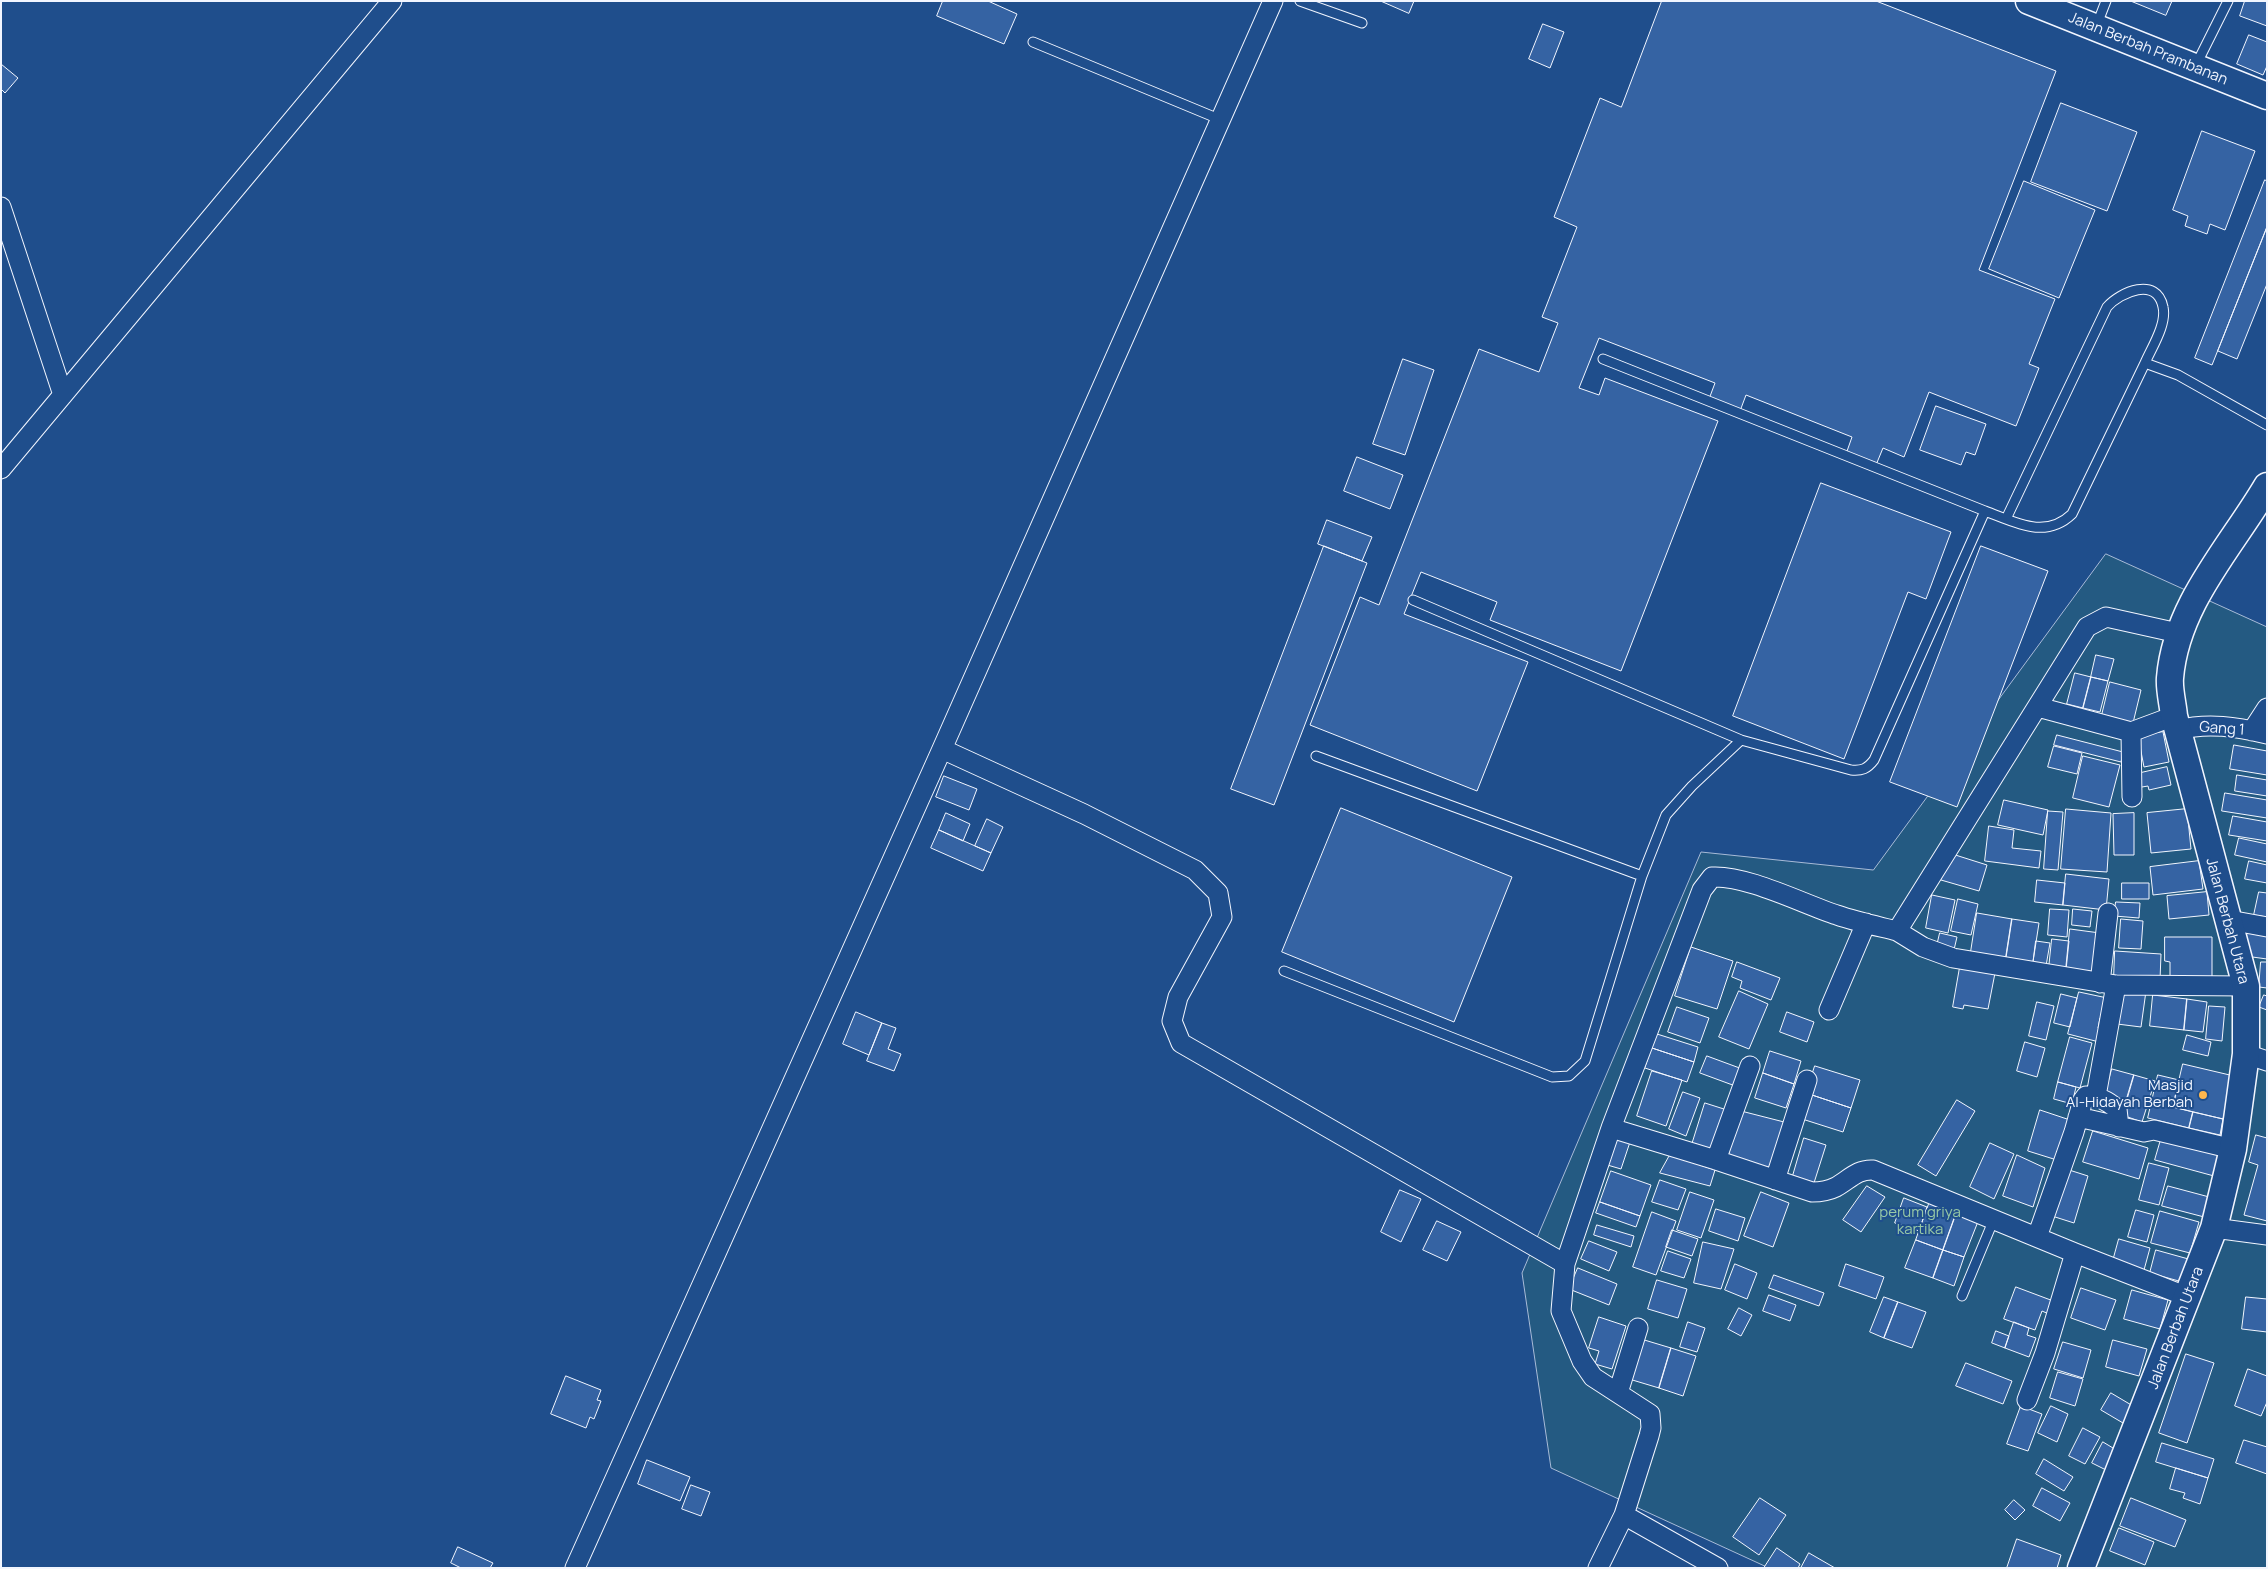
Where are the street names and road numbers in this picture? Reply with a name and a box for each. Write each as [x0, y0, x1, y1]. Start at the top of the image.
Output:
street label: Jalan Berbah Prambanan [2066, 9, 2230, 89]
street label: Gang 1 [2199, 718, 2245, 740]
street label: Jalan Berbah Utara [2202, 856, 2252, 986]
street label: Jalan Berbah Utara [2144, 1264, 2208, 1392]

